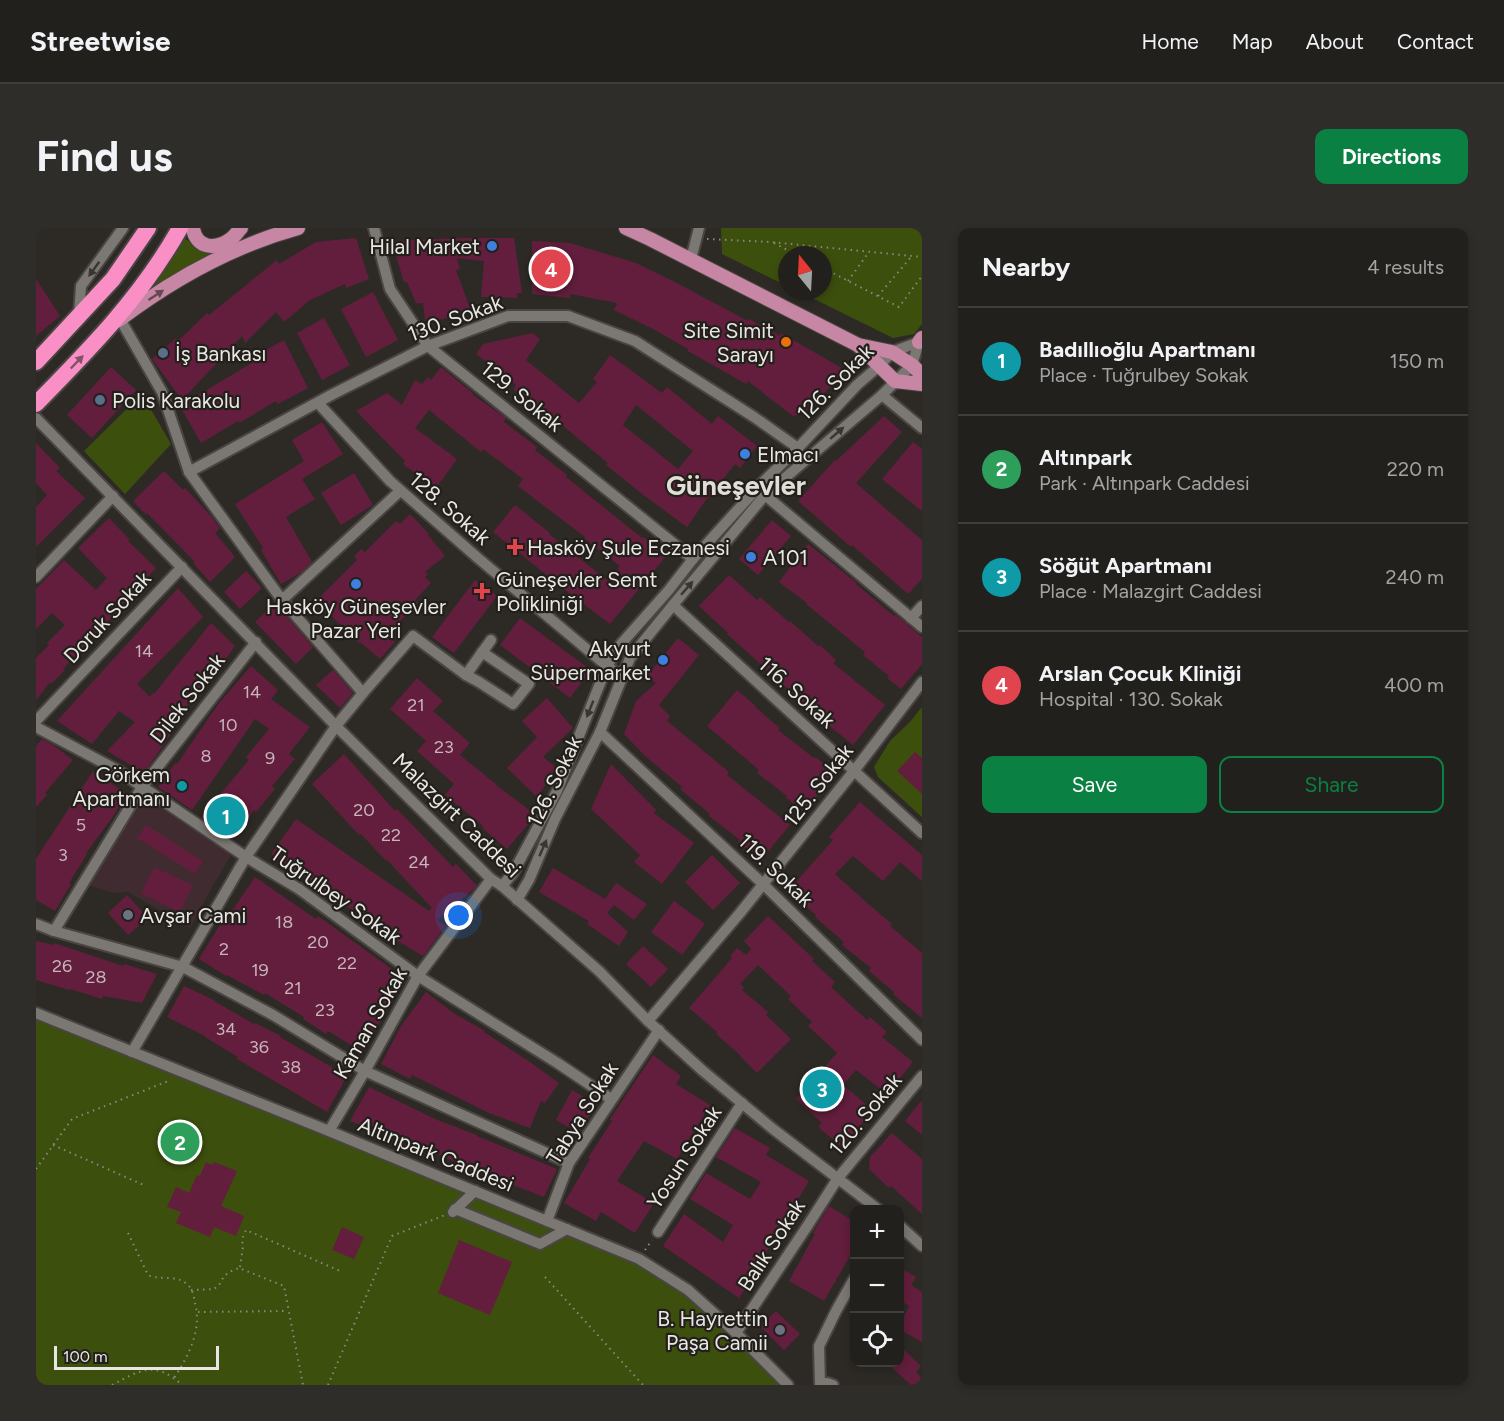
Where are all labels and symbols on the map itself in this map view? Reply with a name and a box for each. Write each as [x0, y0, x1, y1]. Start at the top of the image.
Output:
place label: Hilal Market [369, 234, 480, 259]
marker: Hilal Market [485, 239, 499, 253]
pin: 4 [532, 246, 570, 291]
north arrow [778, 246, 832, 300]
one-way arrow [88, 261, 100, 276]
street label: 130. Sokak [404, 289, 507, 347]
one-way arrow [148, 290, 164, 301]
place label: Site Simit Sarayı [683, 318, 774, 367]
marker: Site Simit Sarayı [779, 335, 793, 349]
street label: 126. Sokak [792, 338, 879, 425]
place label: İş Bankası [175, 341, 266, 366]
marker: İş Bankası [156, 346, 170, 360]
one-way arrow [69, 356, 83, 370]
street label: 129. Sokak [476, 356, 568, 437]
place label: Polis Karakolu [112, 388, 240, 413]
marker: Polis Karakolu [93, 393, 107, 407]
one-way arrow [829, 427, 844, 440]
place label: Elmacı [757, 442, 819, 467]
marker: Elmacı [738, 447, 752, 461]
street label: 128. Sokak [405, 466, 496, 550]
district label: Güneşevler [666, 469, 806, 502]
place label: Hasköy Şule Eczanesi [527, 535, 730, 560]
marker: Hasköy Şule Eczanesi [508, 540, 522, 554]
place label: A101 [763, 545, 808, 570]
marker: A101 [744, 550, 758, 564]
street label: Doruk Sokak [58, 565, 157, 668]
place label: Güneşevler Semt Polikliniği [496, 567, 657, 616]
marker: Hasköy Güneşevler Pazar Yeri [349, 577, 363, 591]
one-way arrow [681, 580, 694, 595]
marker: Güneşevler Semt Polikliniği [473, 582, 491, 600]
place label: Hasköy Güneşevler Pazar Yeri [266, 594, 446, 643]
place label: Akyurt Süpermarket [530, 636, 651, 685]
house number: 14 [135, 640, 153, 662]
street label: Dilek Sokak [144, 648, 230, 748]
street label: 116. Sokak [753, 651, 841, 734]
marker: Akyurt Süpermarket [656, 653, 670, 667]
house number: 14 [243, 681, 261, 703]
house number: 21 [407, 694, 425, 716]
one-way arrow [585, 700, 595, 718]
house number: 10 [219, 714, 237, 736]
street label: 126. Sokak [521, 731, 587, 830]
house number: 23 [434, 736, 454, 758]
street label: 125. Sokak [778, 738, 859, 831]
house number: 8 [200, 745, 212, 767]
house number: 9 [265, 747, 275, 769]
street label: Malazgirt Caddesi [388, 748, 526, 882]
place label: Görkem Apartmanı [72, 762, 170, 811]
marker: Görkem Apartmanı [175, 779, 189, 793]
pin: 1 [206, 794, 246, 838]
house number: 20 [353, 799, 375, 821]
house number: 5 [76, 814, 86, 836]
house number: 22 [381, 824, 401, 846]
street label: 119. Sokak [733, 828, 819, 912]
one-way arrow [538, 839, 547, 856]
street label: Tuğrulbey Sokak [266, 841, 407, 950]
house number: 3 [58, 844, 68, 866]
house number: 24 [408, 851, 430, 873]
your location [444, 901, 473, 930]
place label: Avşar Cami [140, 903, 246, 928]
marker: Avşar Cami [121, 908, 135, 922]
house number: 18 [275, 911, 293, 933]
house number: 20 [307, 931, 329, 953]
house number: 2 [219, 938, 229, 960]
house number: 22 [337, 952, 357, 974]
house number: 26 [52, 955, 72, 977]
house number: 19 [251, 959, 269, 981]
street label: Kaman Sokak [328, 962, 412, 1083]
house number: 28 [85, 966, 107, 988]
house number: 21 [284, 977, 302, 999]
house number: 23 [315, 999, 335, 1021]
house number: 34 [216, 1018, 236, 1040]
house number: 36 [249, 1036, 269, 1058]
house number: 38 [281, 1056, 301, 1078]
street label: Tabya Sokak [541, 1057, 624, 1169]
pin: 3 [802, 1066, 842, 1112]
street label: 120. Sokak [823, 1067, 907, 1160]
street label: Yosun Sokak [641, 1100, 727, 1213]
street label: Altınpark Caddesi [355, 1111, 517, 1197]
pin: 2 [160, 1120, 200, 1164]
street label: Balık Sokak [732, 1194, 810, 1296]
place label: B. Hayrettin Paşa Camii [657, 1306, 768, 1355]
marker: B. Hayrettin Paşa Camii [773, 1323, 787, 1337]
scale bar [54, 1343, 219, 1370]

